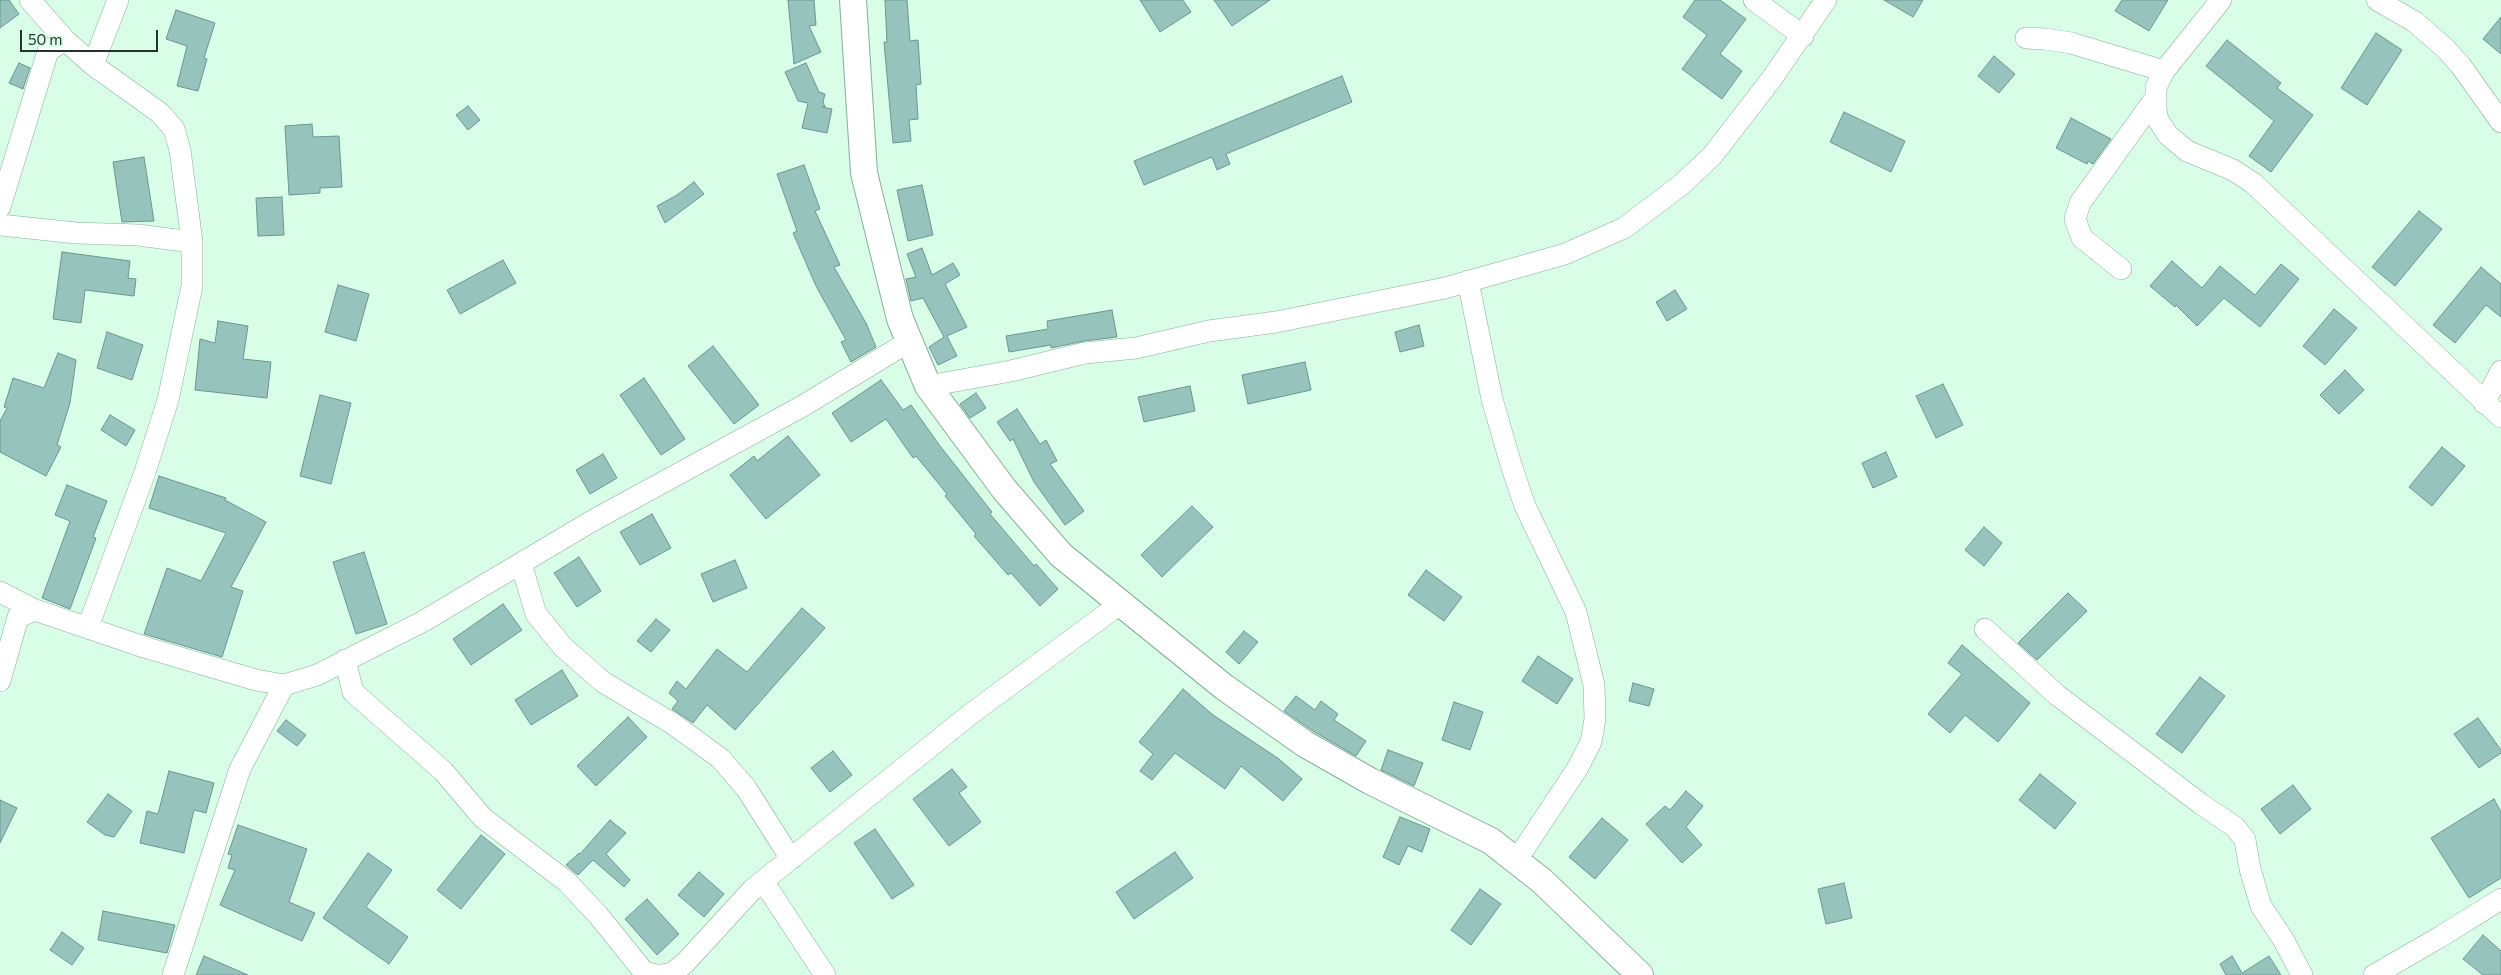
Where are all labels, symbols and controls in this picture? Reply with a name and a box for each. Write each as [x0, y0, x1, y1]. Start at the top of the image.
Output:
scale bar [22, 20, 160, 52]
text: 50 m [28, 30, 62, 48]

